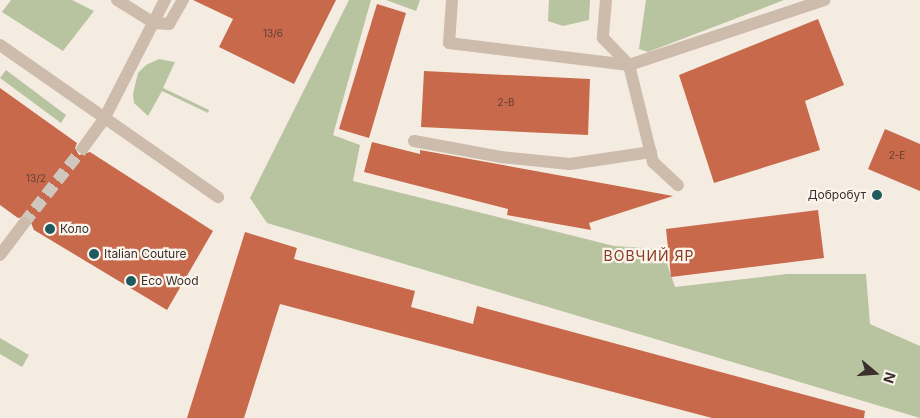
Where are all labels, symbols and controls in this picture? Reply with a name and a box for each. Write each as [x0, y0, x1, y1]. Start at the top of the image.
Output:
house number: 13/6 [263, 28, 283, 40]
house number: 2-В [497, 97, 515, 109]
house number: 2-Е [889, 150, 905, 162]
house number: 13/2 [26, 173, 46, 185]
place label: Добробут [808, 188, 866, 202]
marker: Добробут [870, 188, 884, 202]
place label: Коло [60, 222, 89, 236]
marker: Коло [44, 223, 56, 235]
place label: Italian Couture [104, 247, 187, 261]
marker: Italian Couture [88, 248, 100, 260]
district label: ВОВЧИЙ ЯР [602, 248, 696, 264]
place label: Eco Wood [141, 274, 199, 288]
marker: Eco Wood [125, 275, 137, 287]
north arrow [850, 348, 900, 398]
text: N [880, 370, 899, 385]

